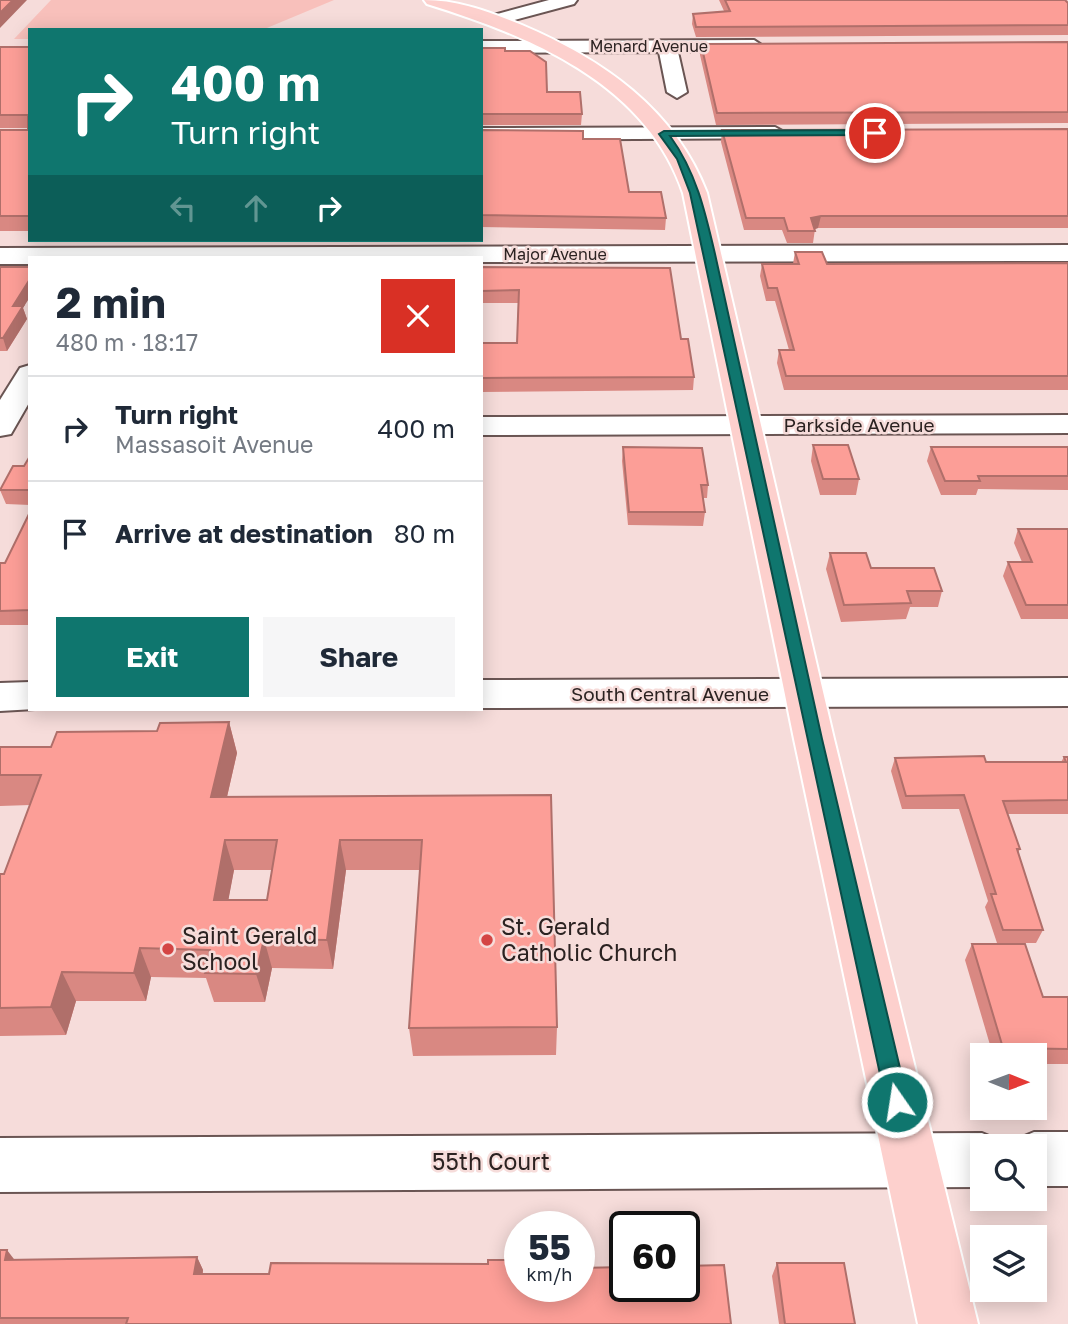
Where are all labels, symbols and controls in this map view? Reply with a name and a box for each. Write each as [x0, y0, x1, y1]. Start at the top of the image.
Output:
street label: Menard Avenue [590, 36, 708, 56]
text: 400 m [171, 53, 320, 112]
icon: right [56, 56, 147, 147]
pin [845, 103, 905, 163]
text: Turn right [171, 113, 320, 151]
icon: arrive [856, 114, 894, 152]
icon: left [164, 189, 202, 227]
icon: ahead [237, 189, 275, 227]
icon: right [310, 189, 348, 227]
street label: Major Avenue [503, 244, 607, 264]
text: 2 min [56, 277, 166, 327]
button: close [381, 279, 455, 353]
text: 480 m · 18:17 [56, 328, 198, 356]
text: Turn right [115, 399, 238, 430]
icon: right [56, 410, 94, 448]
text: 400 m [377, 413, 455, 444]
street label: Parkside Avenue [784, 413, 934, 436]
text: Massasoit Avenue [115, 430, 313, 458]
icon: arrive [56, 515, 94, 553]
text: Arrive at destination [115, 518, 373, 549]
text: 80 m [394, 518, 455, 549]
button: Exit [56, 617, 249, 697]
button: Share [263, 617, 455, 697]
street label: South Central Avenue [571, 682, 769, 705]
place label: St. Gerald Catholic Church [501, 912, 677, 966]
place label: Saint Gerald School [182, 921, 317, 975]
marker: St. Gerald Catholic Church [479, 932, 495, 948]
marker: Saint Gerald School [160, 941, 176, 957]
north arrow [970, 1043, 1046, 1120]
map controls [970, 1043, 1047, 1302]
position arrow [860, 1065, 934, 1139]
button: search [970, 1134, 1047, 1211]
street label: 55th Court [432, 1147, 550, 1175]
speed limit sign: 60 [609, 1211, 700, 1302]
button: layers [970, 1225, 1047, 1302]
text: 55 [528, 1226, 571, 1268]
text: km/h [527, 1263, 572, 1285]

